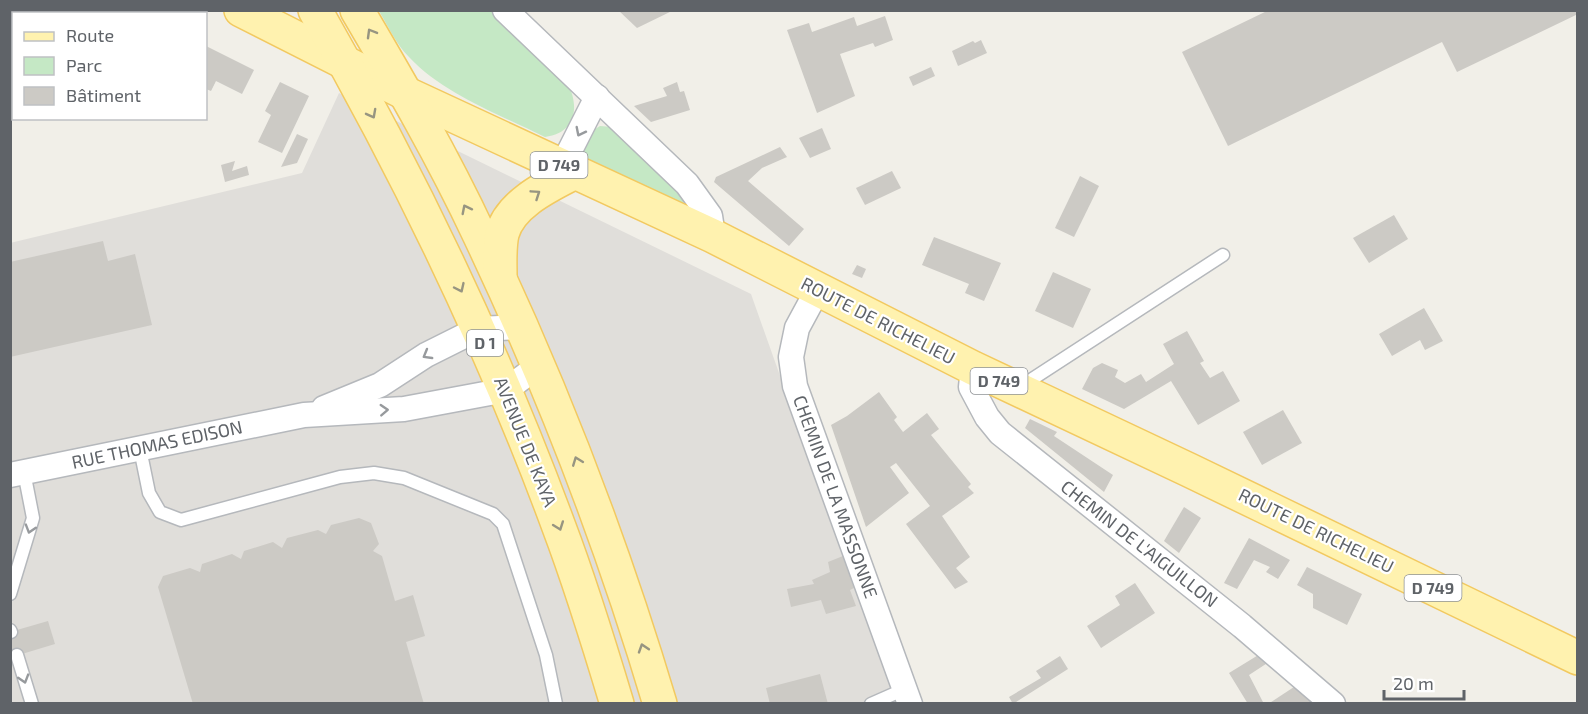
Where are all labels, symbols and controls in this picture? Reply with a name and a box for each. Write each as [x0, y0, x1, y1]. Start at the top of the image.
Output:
legend [12, 12, 207, 120]
text: Route [66, 24, 114, 46]
one-way arrow [366, 29, 378, 39]
text: Parc [66, 54, 102, 76]
text: Bâtiment [66, 84, 141, 106]
one-way arrow [365, 108, 376, 118]
one-way arrow [575, 125, 587, 136]
road number: D 749 [530, 152, 588, 178]
one-way arrow [530, 190, 541, 201]
one-way arrow [462, 204, 473, 215]
street label: ROUTE DE RICHELIEU [798, 272, 959, 368]
one-way arrow [452, 282, 464, 293]
road number: D 1 [467, 330, 503, 356]
one-way arrow [422, 348, 433, 359]
road number: D 749 [970, 368, 1028, 394]
street label: AVENUE DE KAYA [490, 374, 562, 510]
street label: CHEMIN DE LA MASSONNE [789, 392, 883, 601]
one-way arrow [379, 404, 388, 417]
street label: RUE THOMAS EDISON [69, 415, 244, 473]
one-way arrow [572, 456, 584, 467]
street label: CHEMIN DE L'AIGUILLON [1057, 475, 1223, 611]
street label: ROUTE DE RICHELIEU [1235, 483, 1398, 577]
one-way arrow [551, 520, 564, 531]
one-way arrow [25, 523, 37, 534]
road number: D 749 [1404, 575, 1462, 601]
one-way arrow [638, 643, 650, 654]
scale bar [1384, 663, 1464, 701]
text: 20 m [1393, 672, 1434, 694]
one-way arrow [17, 673, 29, 684]

